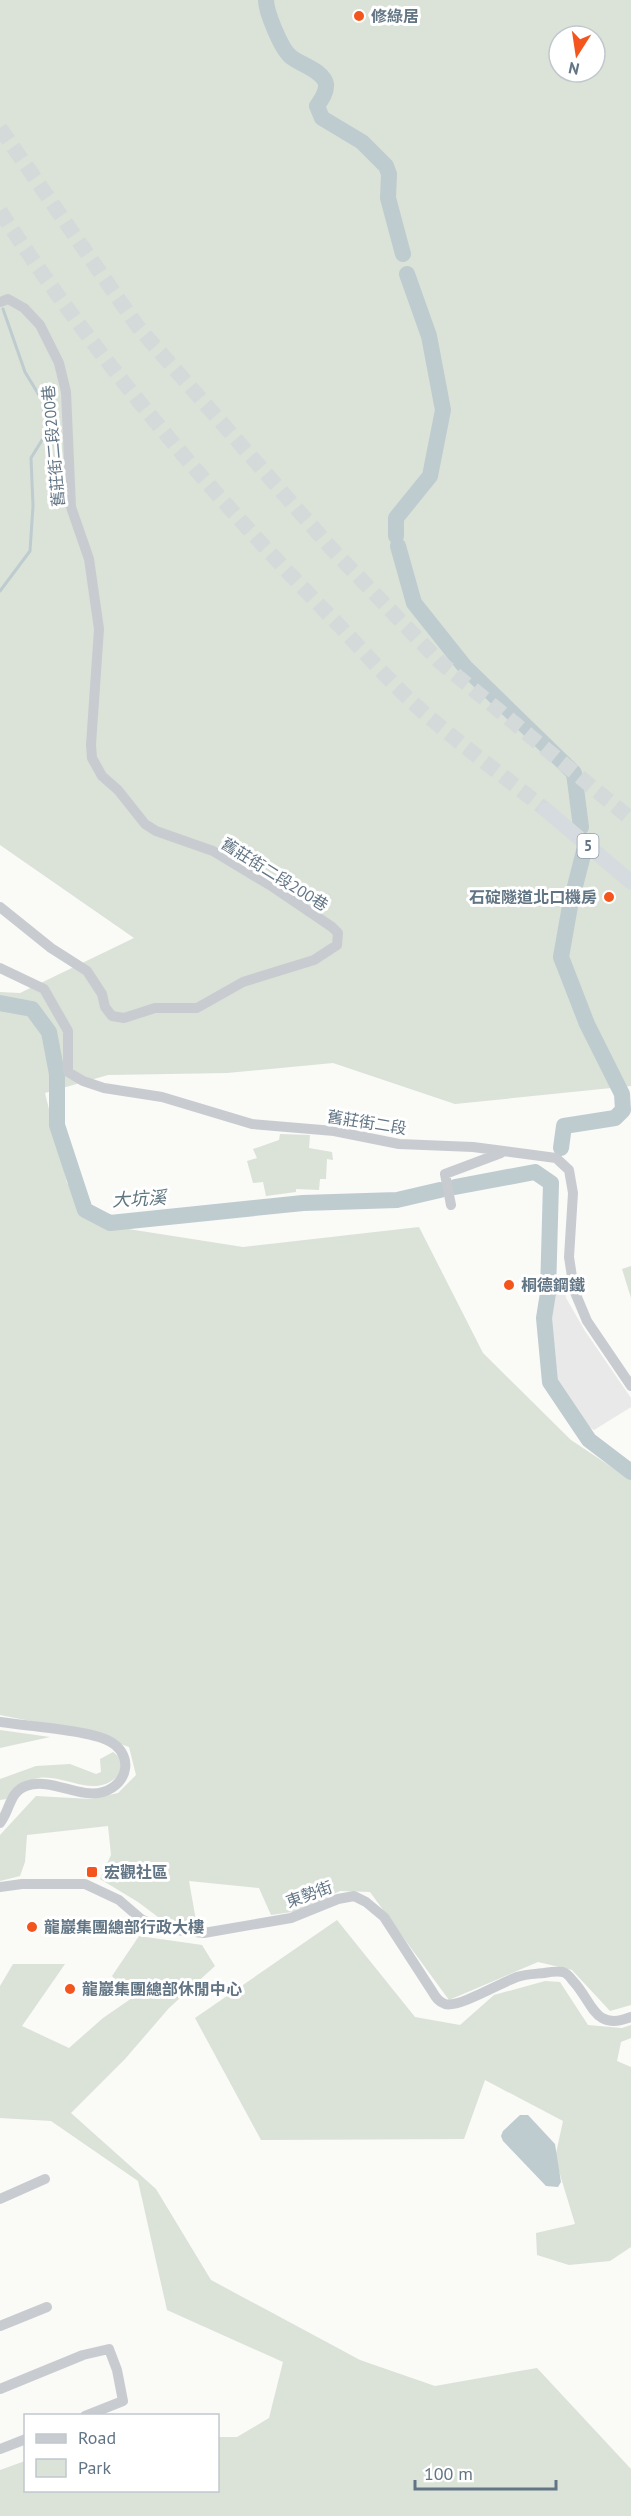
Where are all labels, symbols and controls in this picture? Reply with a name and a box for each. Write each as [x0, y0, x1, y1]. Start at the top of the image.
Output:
place label: 修綠居 [371, 6, 419, 26]
marker: 修綠居 [352, 9, 366, 23]
north arrow [547, 24, 607, 84]
text: N [567, 58, 581, 80]
street label: 舊莊街二段200巷 [38, 384, 68, 508]
street label: 舊莊街二段200巷 [218, 833, 332, 915]
road number: 5 [578, 834, 598, 858]
place label: 石碇隧道北口機房 [469, 887, 597, 907]
marker: 石碇隧道北口機房 [602, 890, 616, 904]
street label: 舊莊街二段 [326, 1106, 408, 1138]
water label: 大坑溪 [111, 1185, 170, 1211]
place label: 桐德鋼鐵 [521, 1275, 585, 1295]
marker: 桐德鋼鐵 [502, 1278, 516, 1292]
place label: 宏觀社區 [104, 1862, 168, 1882]
marker: 宏觀社區 [85, 1865, 99, 1879]
street label: 東勢街 [283, 1876, 335, 1912]
place label: 龍巖集團總部行政大樓 [44, 1917, 204, 1937]
marker: 龍巖集團總部行政大樓 [25, 1920, 39, 1934]
place label: 龍巖集團總部休閒中心 [82, 1979, 242, 1999]
marker: 龍巖集團總部休閒中心 [63, 1982, 77, 1996]
legend [24, 2414, 219, 2492]
text: Road [78, 2426, 116, 2449]
scale bar [415, 2453, 556, 2491]
text: Park [78, 2456, 111, 2479]
text: 100 m [424, 2462, 473, 2485]

